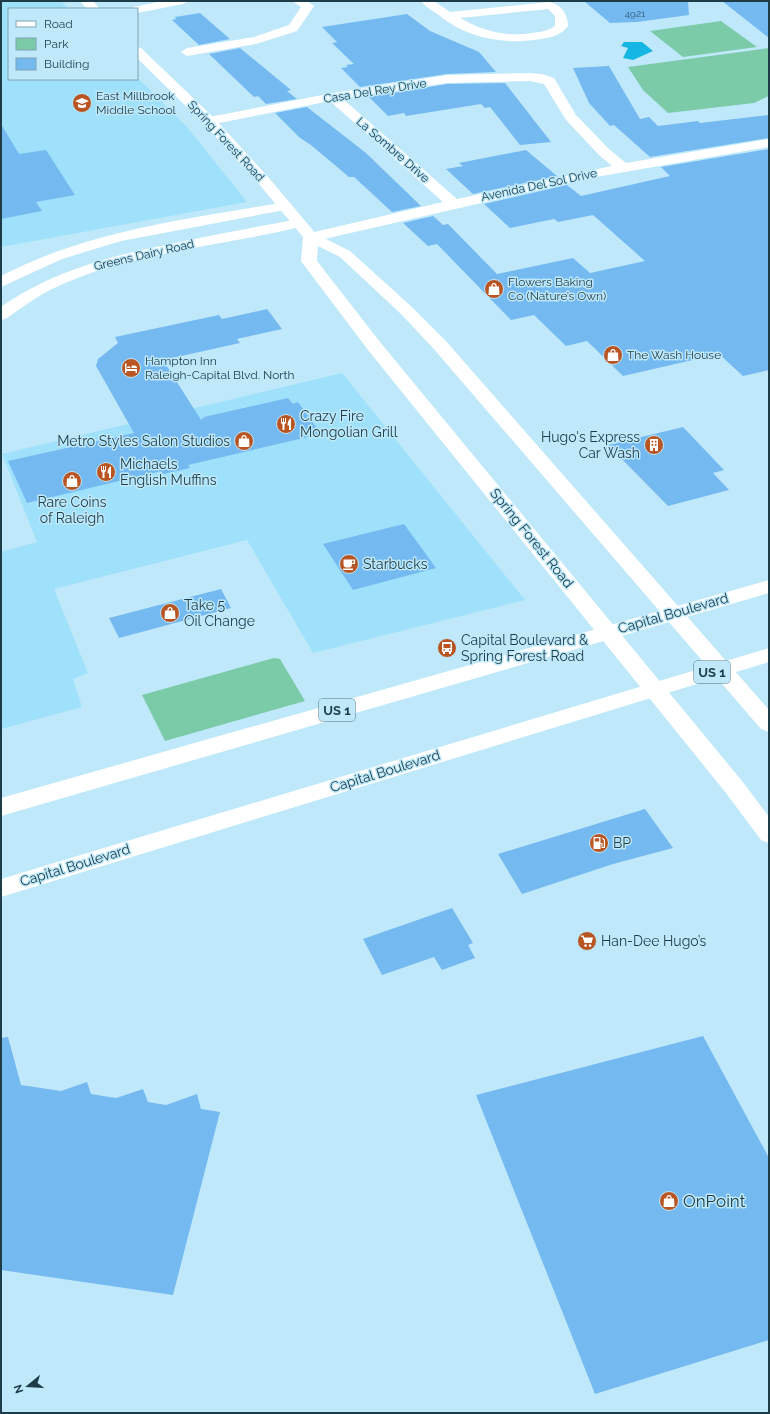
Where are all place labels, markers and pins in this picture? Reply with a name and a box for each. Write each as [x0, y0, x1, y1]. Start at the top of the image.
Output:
place label: East Millbrook Middle School [96, 89, 177, 117]
school or university icon: East Millbrook Middle School [71, 92, 93, 114]
place label: Flowers Baking Co (Nature’s Own) [508, 275, 606, 303]
shop icon: Flowers Baking Co (Nature’s Own) [483, 278, 505, 300]
shop icon: The Wash House [602, 344, 624, 366]
place label: The Wash House [627, 348, 721, 362]
place label: Hampton Inn Raleigh-Capital Blvd. North [145, 354, 295, 382]
hotel icon: Hampton Inn Raleigh-Capital Blvd. North [120, 357, 142, 379]
place label: Crazy Fire Mongolian Grill [300, 408, 398, 440]
restaurant icon: Crazy Fire Mongolian Grill [275, 413, 297, 435]
place label: Hugo's Express Car Wash [541, 429, 640, 461]
shop icon: Metro Styles Salon Studios [233, 430, 255, 452]
place label: Metro Styles Salon Studios [57, 433, 230, 449]
building icon: Hugo's Express Car Wash [643, 434, 665, 456]
place label: Michaels English Muffins [120, 456, 217, 488]
restaurant icon: Michaels English Muffins [95, 461, 117, 483]
shop icon: Rare Coins of Raleigh [61, 470, 83, 492]
place label: Rare Coins of Raleigh [37, 494, 107, 526]
cafe icon: Starbucks [338, 553, 360, 575]
place label: Starbucks [363, 556, 428, 572]
place label: Take 5 Oil Change [184, 597, 255, 629]
shop icon: Take 5 Oil Change [159, 602, 181, 624]
place label: Capital Boulevard & Spring Forest Road [461, 632, 589, 664]
bus stop icon: Capital Boulevard & Spring Forest Road [436, 637, 458, 659]
fuel station icon: BP [588, 832, 610, 854]
place label: BP [613, 835, 631, 851]
supermarket icon: Han-Dee Hugo’s [576, 930, 598, 952]
place label: Han-Dee Hugo’s [601, 933, 707, 949]
shop icon: OnPoint [658, 1190, 680, 1212]
place label: OnPoint [683, 1191, 746, 1211]

